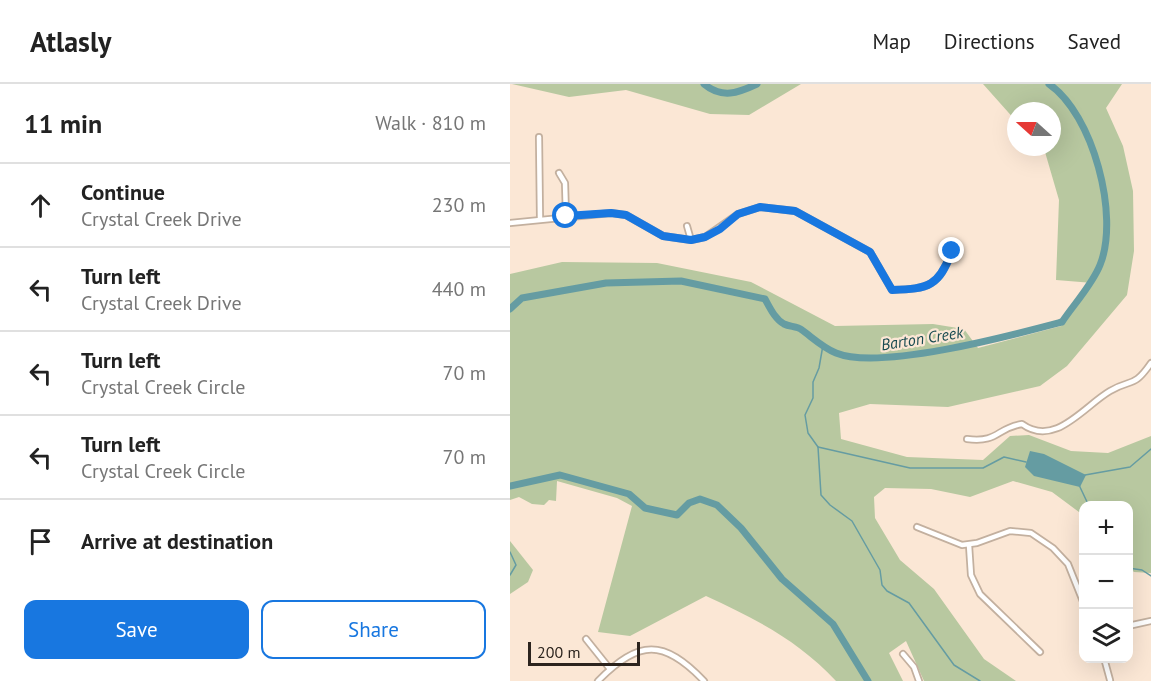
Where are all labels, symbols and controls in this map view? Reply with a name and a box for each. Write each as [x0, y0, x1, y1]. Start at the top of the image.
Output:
text: Atlasly [30, 23, 112, 60]
text: Map [872, 28, 911, 55]
text: Directions [944, 28, 1035, 55]
text: Saved [1068, 28, 1121, 55]
north arrow [1007, 102, 1061, 156]
text: 11 min [24, 107, 102, 140]
text: Walk · 810 m [375, 110, 486, 136]
text: Continue [81, 178, 165, 206]
icon: ahead [24, 189, 57, 222]
text: 230 m [432, 192, 486, 218]
route start [552, 202, 578, 228]
text: Crystal Creek Drive [81, 206, 242, 232]
route end [938, 237, 964, 263]
text: Turn left [81, 262, 161, 290]
icon: left [24, 273, 57, 306]
text: 440 m [432, 276, 486, 302]
text: Crystal Creek Drive [81, 290, 242, 316]
water label: Barton Creek [879, 322, 965, 354]
text: Turn left [81, 346, 161, 374]
icon: left [24, 357, 57, 390]
text: 70 m [443, 360, 486, 386]
text: Crystal Creek Circle [81, 374, 245, 400]
text: Turn left [81, 430, 161, 458]
icon: left [24, 441, 57, 474]
text: 70 m [443, 444, 486, 470]
text: Crystal Creek Circle [81, 458, 245, 484]
map controls [1079, 501, 1133, 663]
button: + [1079, 501, 1133, 555]
icon: arrive [24, 525, 57, 558]
text: Arrive at destination [81, 527, 273, 555]
button: − [1079, 555, 1133, 609]
button: Save [24, 600, 249, 659]
button: Share [261, 600, 486, 659]
button: layers [1079, 609, 1133, 663]
scale bar [528, 639, 640, 666]
text: 200 m [537, 642, 580, 662]

